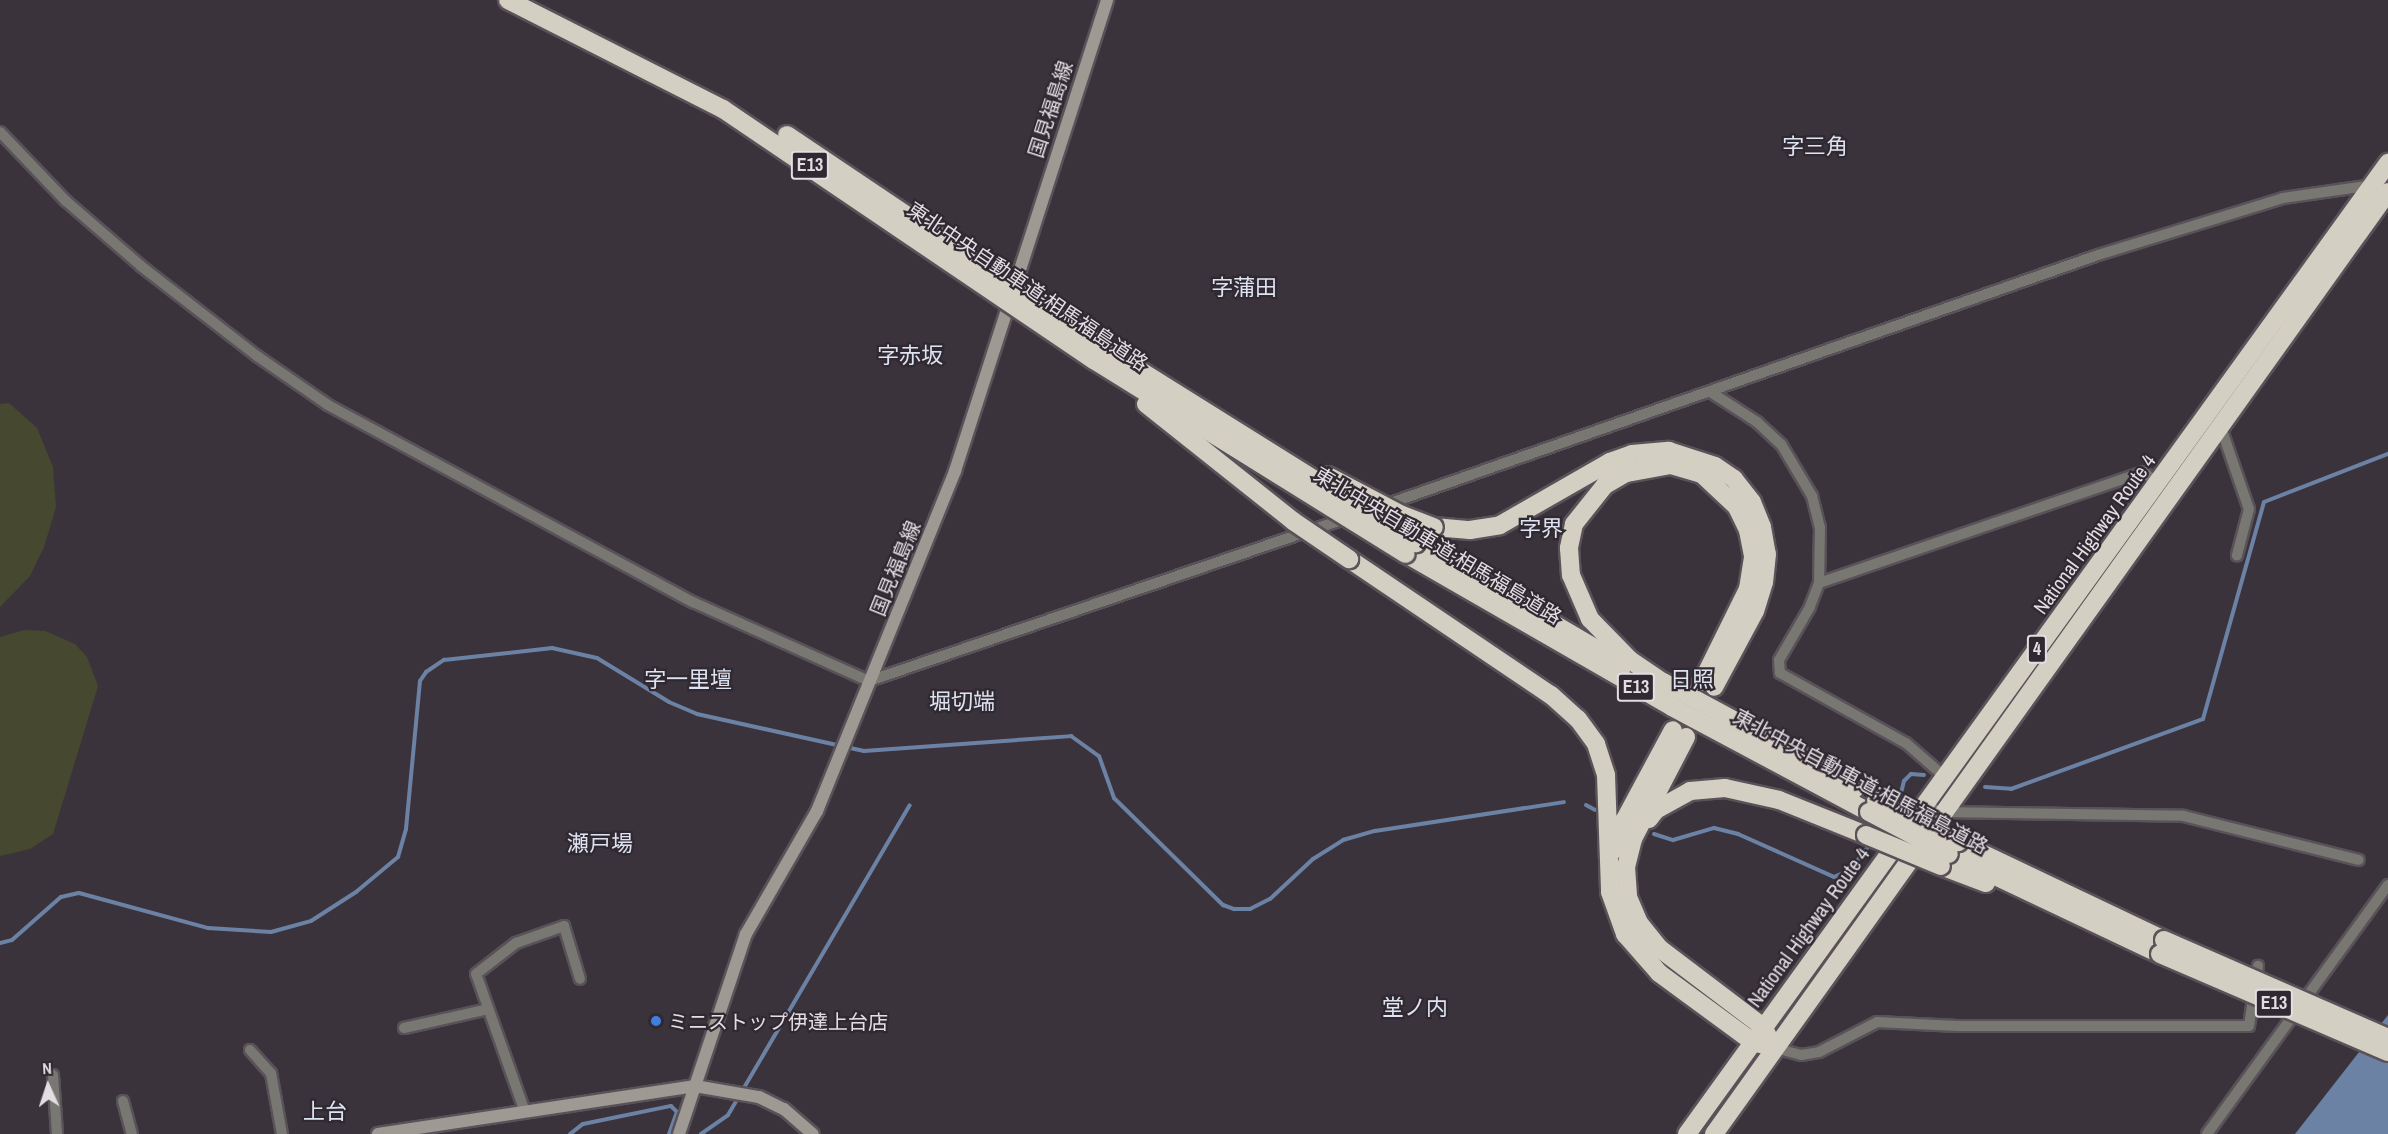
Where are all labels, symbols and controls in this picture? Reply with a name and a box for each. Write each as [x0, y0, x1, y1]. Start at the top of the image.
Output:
street label: 国見福島線 [1023, 58, 1077, 160]
district label: 字三角 [1782, 134, 1848, 160]
road number: E13 [790, 150, 830, 180]
street label: 東北中央自動車道;相馬福島道路 [903, 196, 1153, 376]
district label: 字蒲田 [1211, 275, 1277, 301]
district label: 字赤坂 [877, 343, 943, 369]
street label: National Highway Route 4 [2028, 450, 2160, 618]
street label: 東北中央自動車道;相馬福島道路 [1310, 461, 1566, 629]
district label: 字界 [1519, 516, 1563, 542]
street label: 国見福島線 [865, 517, 925, 619]
road number: 4 [2026, 634, 2048, 664]
district label: 字一里壇 [644, 667, 732, 693]
district label: 日照 [1670, 667, 1714, 693]
road number: E13 [1616, 672, 1656, 702]
district label: 堀切端 [929, 689, 995, 715]
street label: 東北中央自動車道;相馬福島道路 [1730, 704, 1992, 858]
district label: 瀬戸場 [567, 831, 633, 857]
street label: National Highway Route 4 [1742, 843, 1874, 1011]
road number: E13 [2254, 988, 2294, 1018]
district label: 堂ノ内 [1382, 995, 1448, 1021]
place label: ミニストップ伊達上台店 [668, 1009, 888, 1033]
marker: ミニストップ伊達上台店 [649, 1014, 663, 1028]
north arrow [18, 1056, 78, 1116]
text: N [42, 1057, 52, 1079]
district label: 上台 [303, 1099, 347, 1125]

